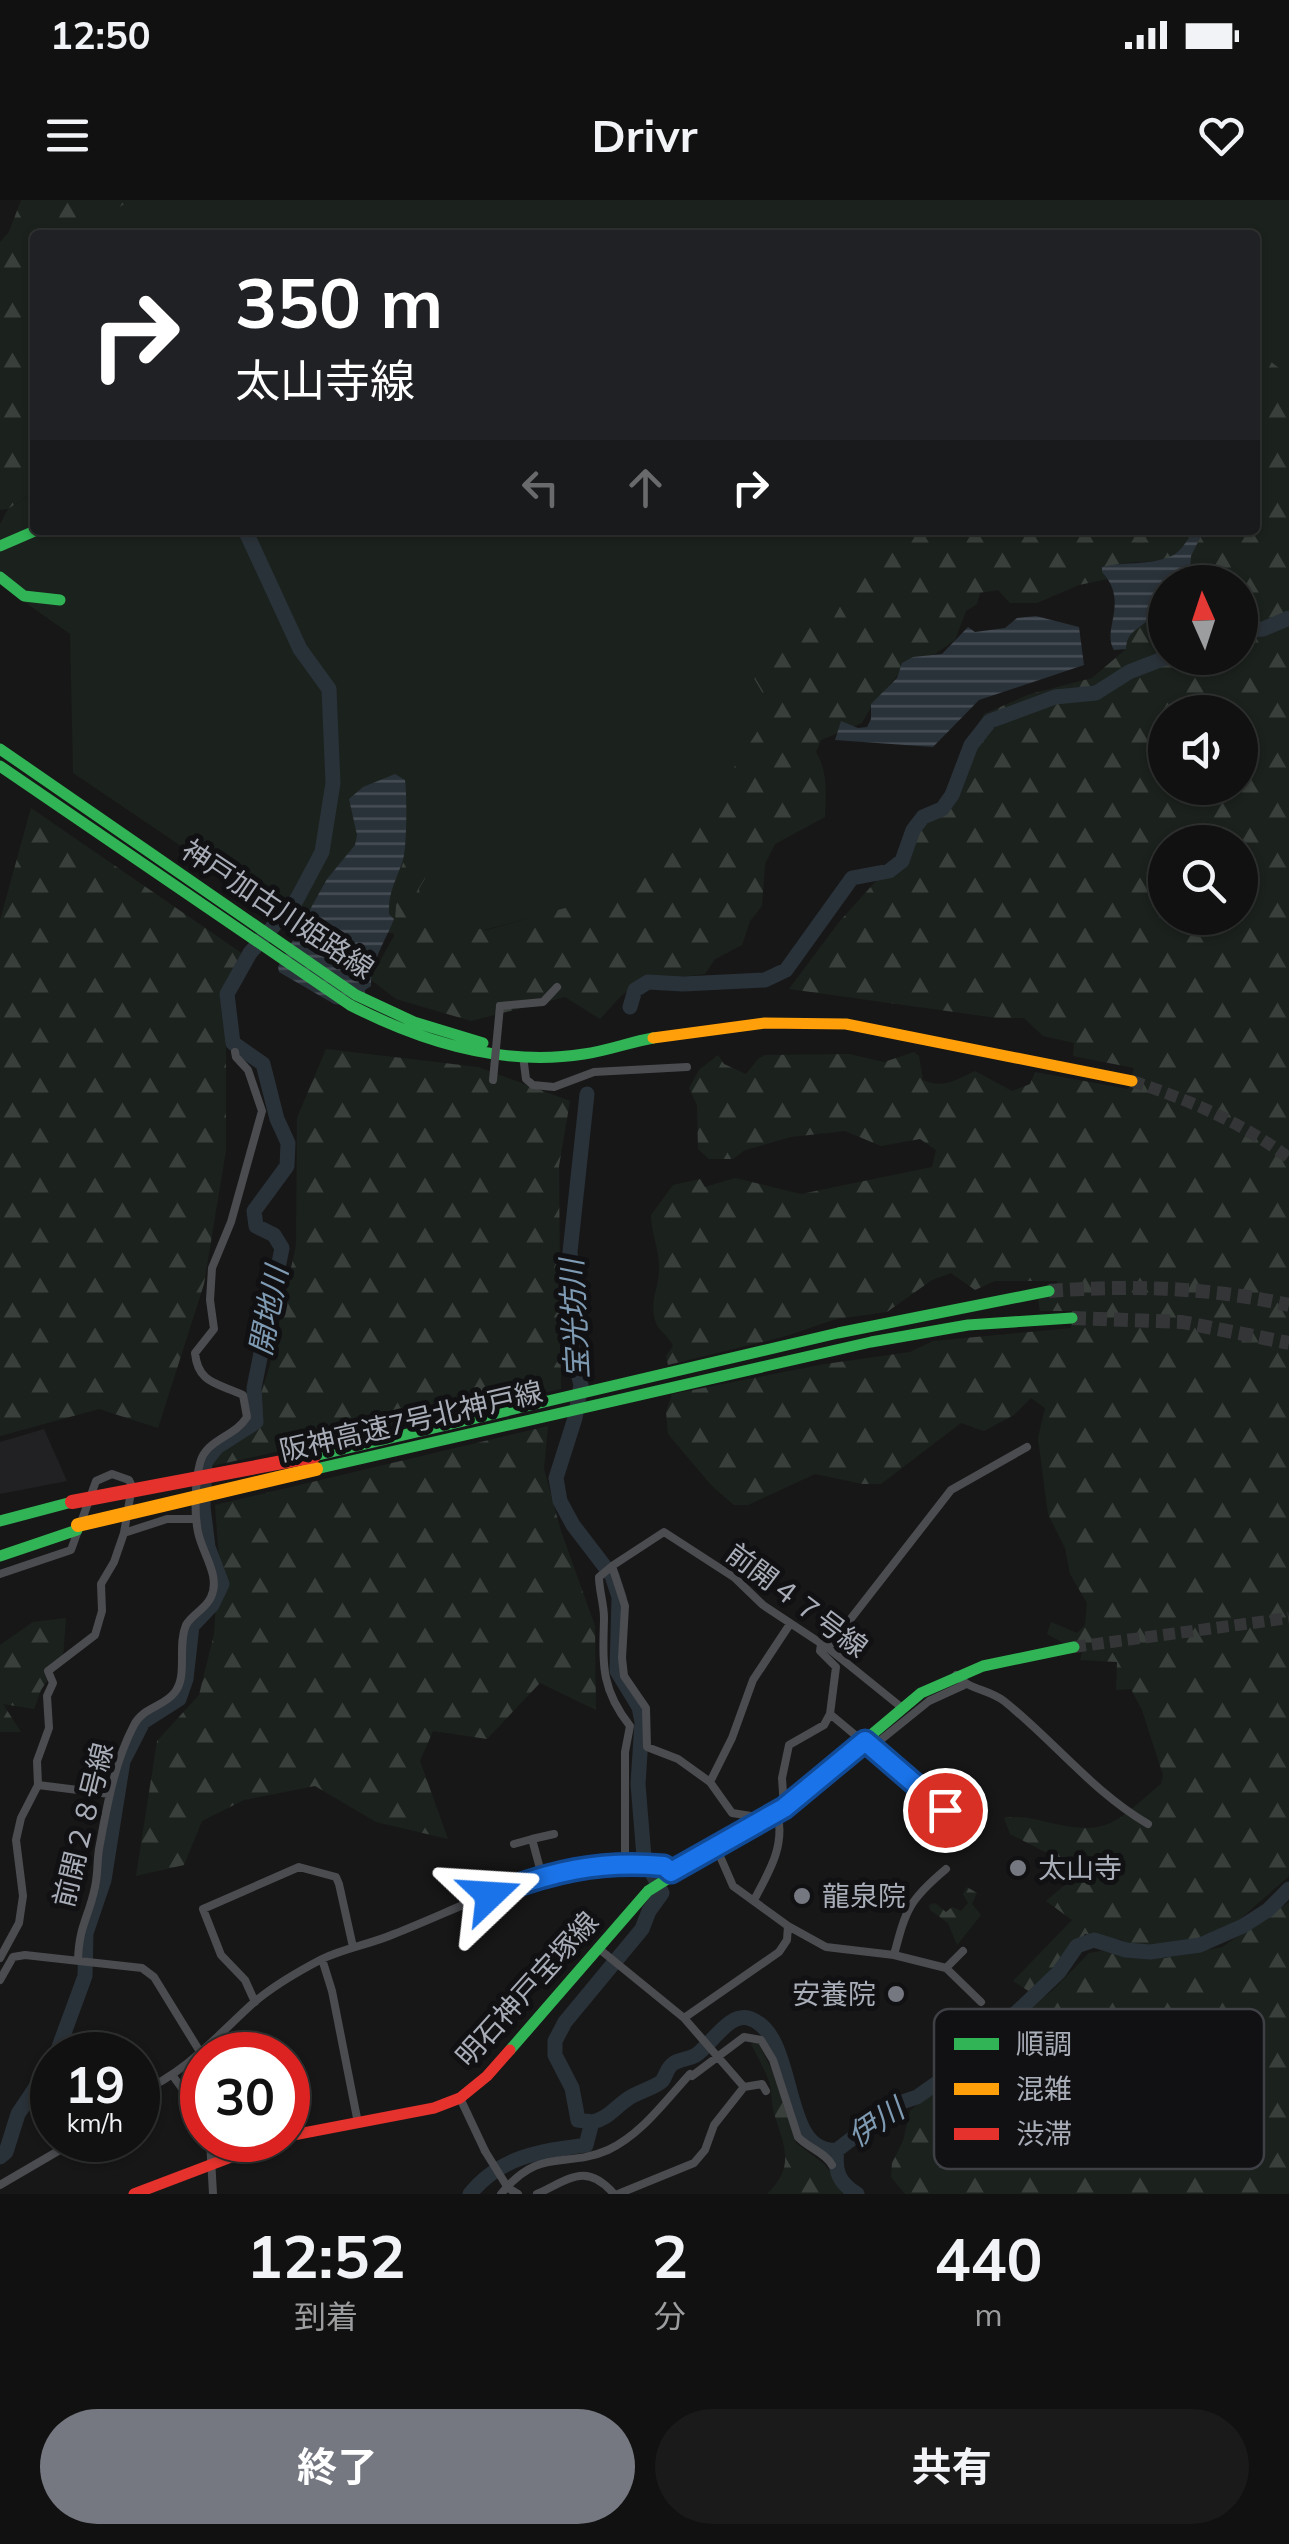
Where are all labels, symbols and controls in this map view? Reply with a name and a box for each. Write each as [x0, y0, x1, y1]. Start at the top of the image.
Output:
text: 12:50 [50, 11, 151, 59]
text: Drivr [592, 107, 697, 163]
icon: menu [40, 108, 95, 163]
icon: heart [1194, 108, 1249, 163]
text: 350 m [235, 258, 443, 346]
icon: right [70, 270, 200, 400]
text: 太山寺線 [235, 352, 415, 408]
icon: left [513, 460, 568, 515]
icon: ahead [618, 460, 673, 515]
icon: right [723, 460, 778, 515]
north arrow [1148, 565, 1258, 675]
map controls [1148, 565, 1258, 935]
button: sound [1148, 695, 1258, 805]
button: search [1148, 825, 1258, 935]
street label: 神戸加古川姫路線 [176, 831, 381, 986]
water label: 宝光坊川 [552, 1255, 596, 1380]
water label: 開地川 [241, 1260, 296, 1359]
street label: 阪神高速7号北神戸線 [276, 1373, 546, 1468]
street label: 前開４７号線 [720, 1535, 875, 1664]
street label: 前開２８号線 [45, 1739, 120, 1911]
pin [903, 1768, 988, 1853]
icon: arrive [918, 1783, 973, 1838]
position arrow [438, 1843, 542, 1947]
place label: 太山寺 [1038, 1850, 1122, 1885]
marker: 太山寺 [1007, 1857, 1029, 1879]
place label: 龍泉院 [822, 1878, 906, 1913]
marker: 龍泉院 [791, 1885, 813, 1907]
street label: 明石神戸宝塚線 [448, 1904, 605, 2073]
place label: 安養院 [792, 1976, 876, 2011]
marker: 安養院 [885, 1983, 907, 2005]
legend [934, 2009, 1264, 2169]
text: 順調 [1016, 2026, 1072, 2061]
speed limit sign: 30 [180, 2032, 310, 2162]
text: 19 [65, 2053, 125, 2116]
text: 混雑 [1016, 2071, 1072, 2106]
water label: 伊川 [840, 2088, 913, 2155]
text: km/h [67, 2107, 123, 2138]
text: 渋滞 [1016, 2116, 1072, 2151]
text: 12:52 [247, 2218, 405, 2293]
text: 2 [652, 2218, 688, 2293]
text: 440 [934, 2221, 1042, 2296]
text: m [974, 2294, 1002, 2334]
text: 到着 [294, 2296, 358, 2336]
text: 分 [654, 2296, 686, 2336]
button: 終了 [40, 2409, 635, 2524]
button: 共有 [655, 2409, 1249, 2524]

